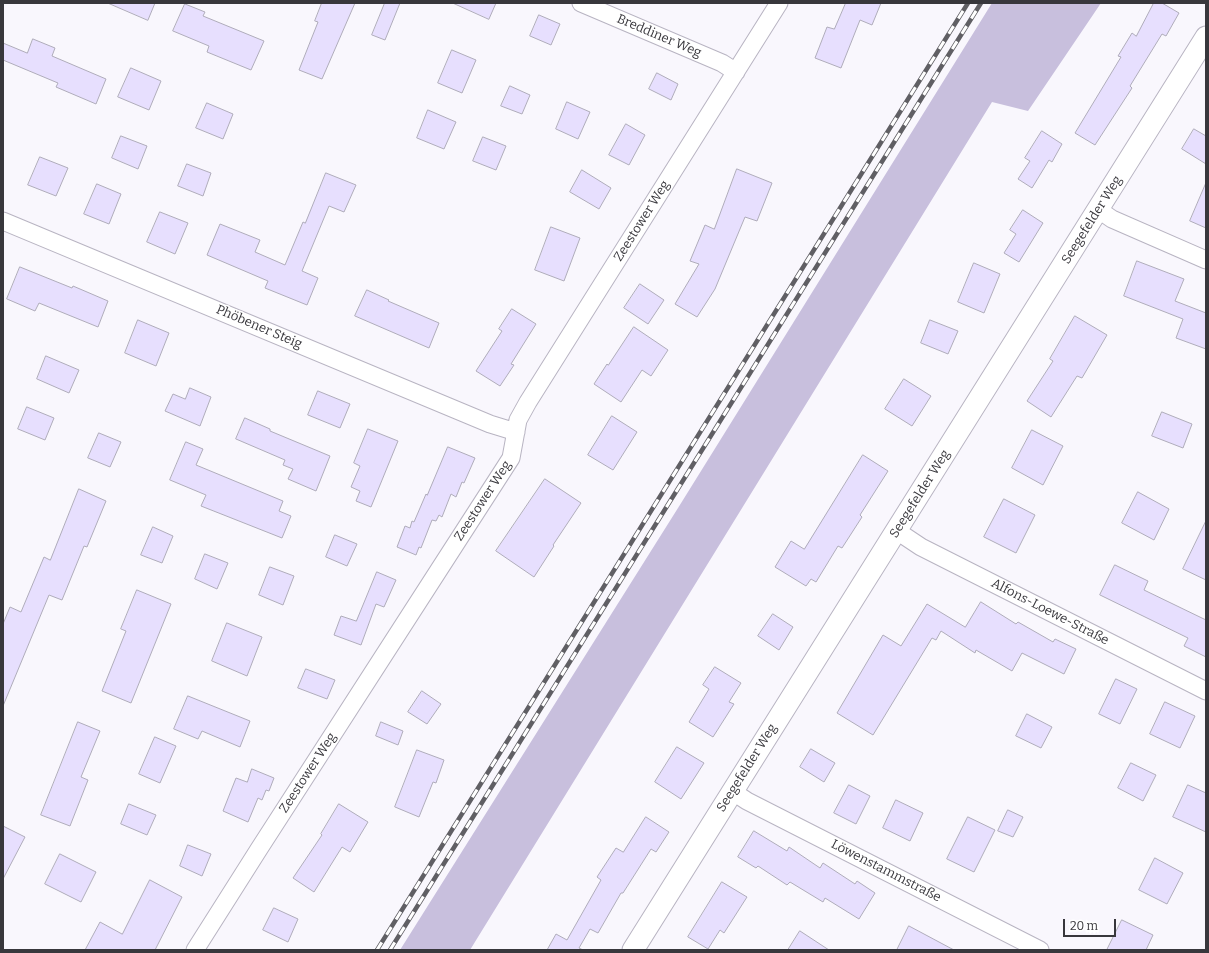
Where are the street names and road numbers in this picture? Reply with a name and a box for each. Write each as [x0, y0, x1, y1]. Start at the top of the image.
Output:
street label: Breddiner Weg [614, 11, 704, 61]
street label: Seegefelder Weg [1059, 173, 1125, 267]
street label: Zeestower Weg [611, 178, 673, 264]
street label: Phöbener Steig [214, 302, 304, 352]
street label: Seegefelder Weg [887, 447, 953, 541]
street label: Zeestower Weg [451, 458, 515, 544]
street label: Alfons-Loewe-Straße [989, 576, 1111, 648]
street label: Seegefelder Weg [714, 721, 780, 815]
street label: Zeestower Weg [276, 730, 340, 816]
street label: Löwenstammstraße [828, 837, 944, 905]

